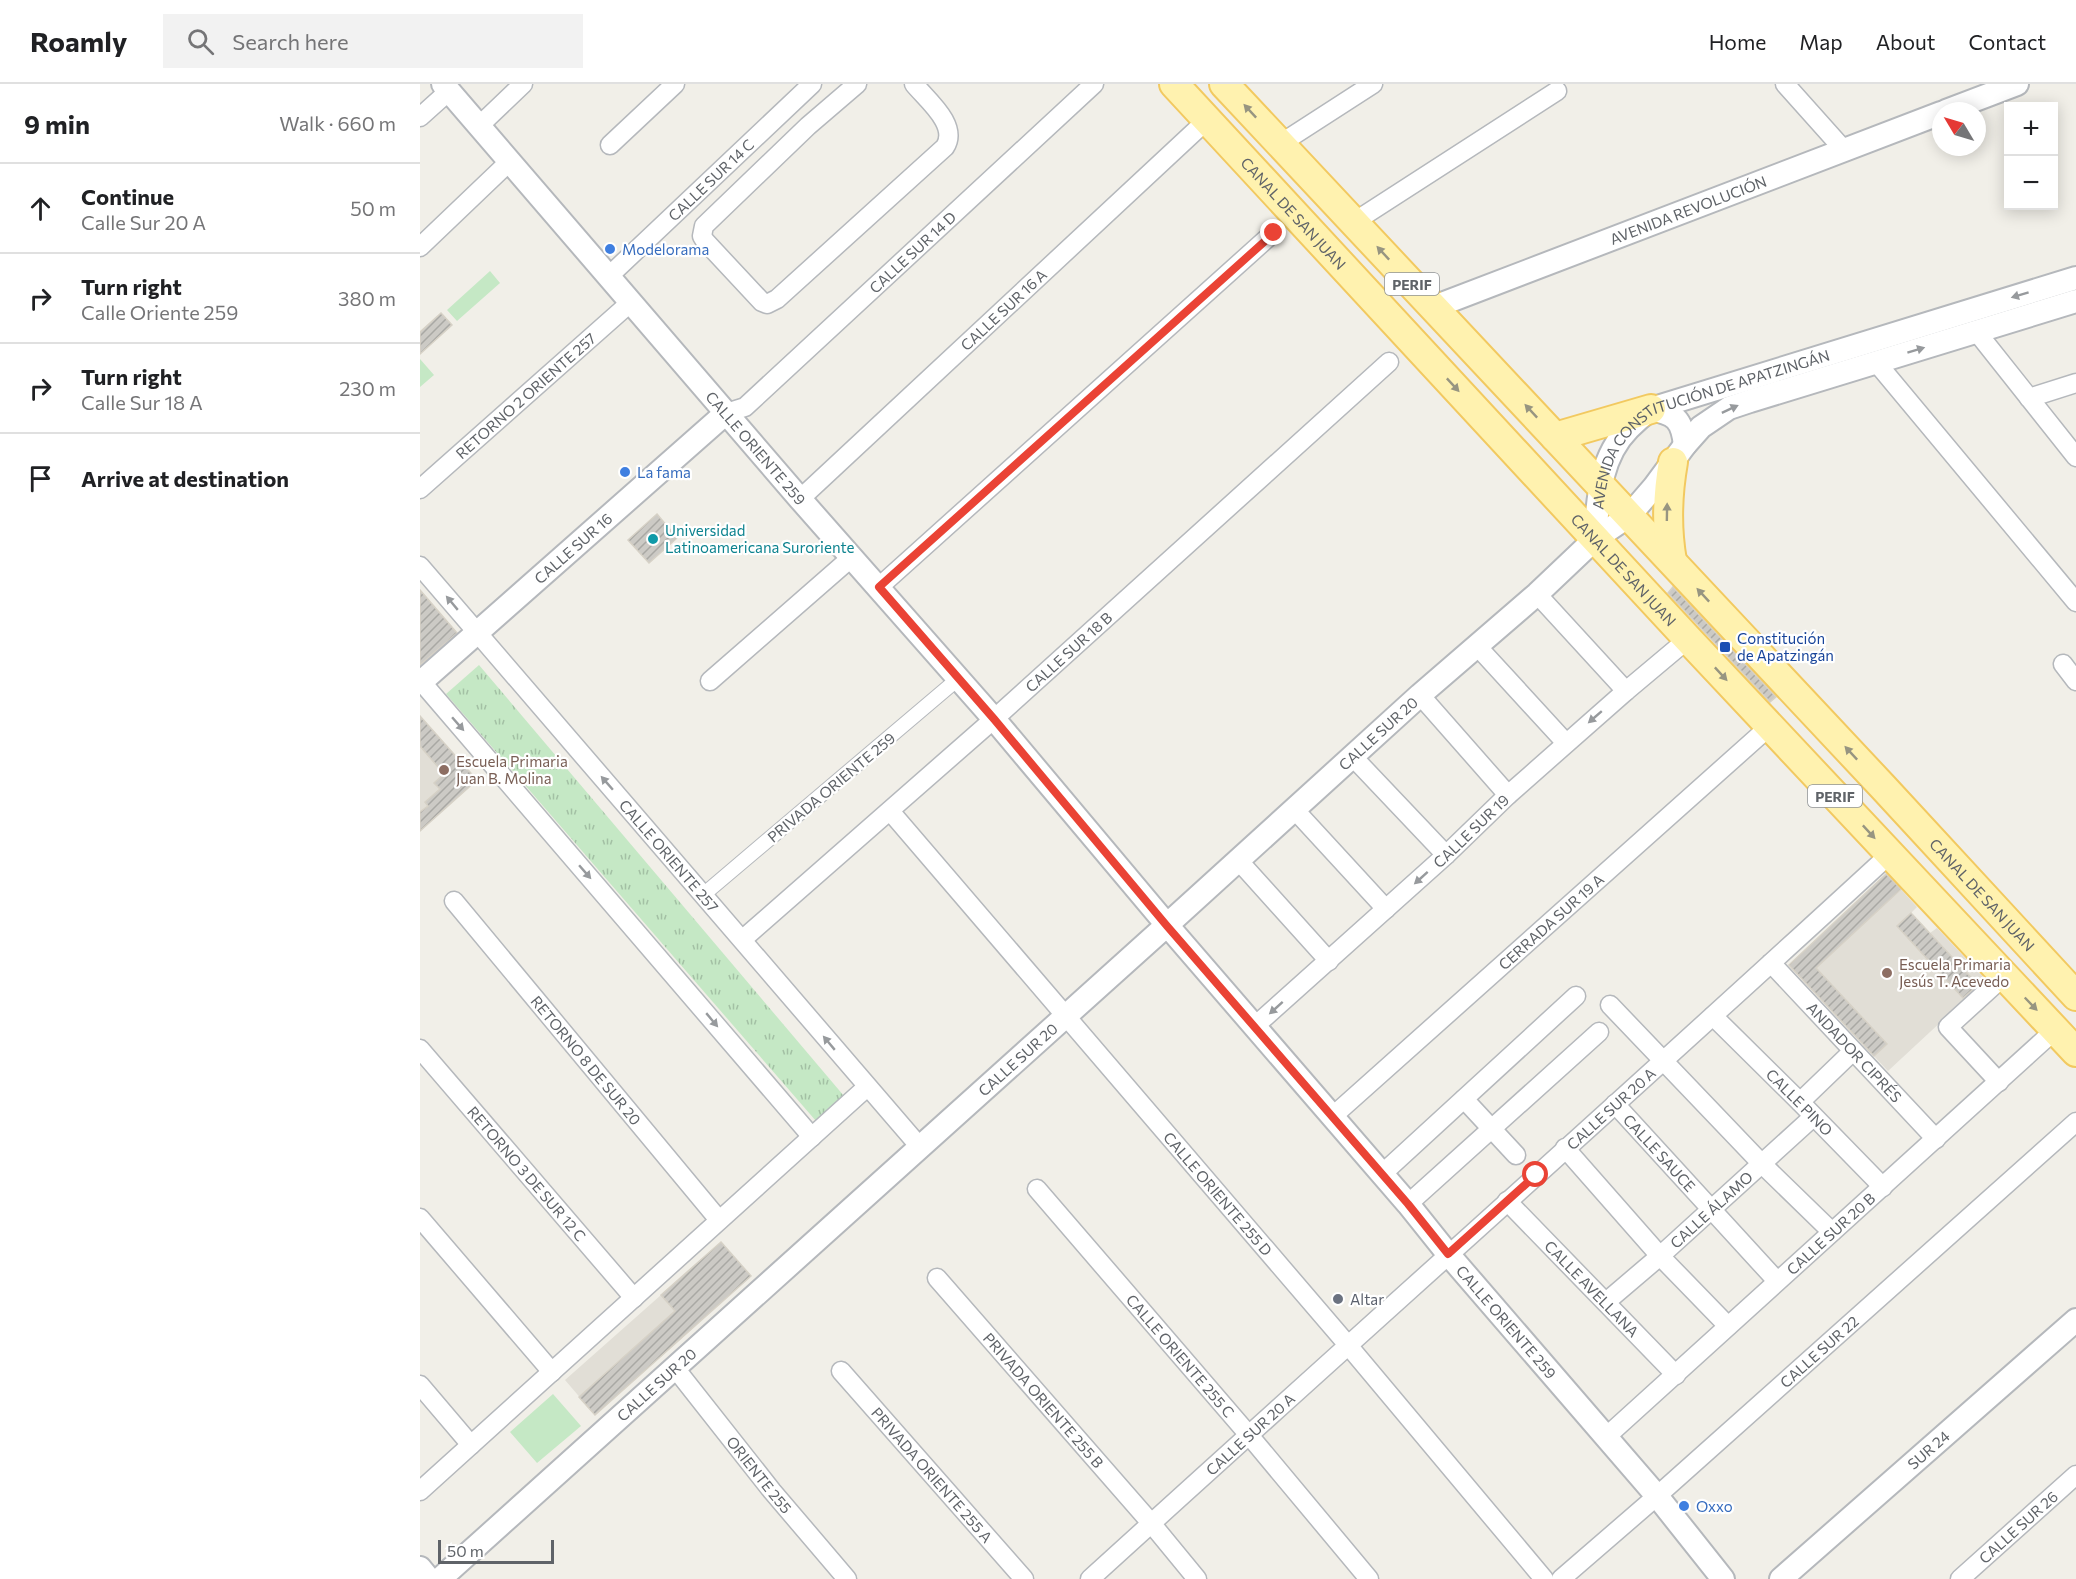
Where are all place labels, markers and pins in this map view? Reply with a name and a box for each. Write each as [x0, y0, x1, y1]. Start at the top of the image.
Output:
place label: Modelorama [622, 240, 709, 258]
marker: Modelorama [603, 242, 617, 256]
place label: La fama [637, 463, 691, 481]
marker: La fama [618, 465, 632, 479]
place label: Universidad Latinoamericana Suroriente [665, 521, 855, 556]
marker: Universidad Latinoamericana Suroriente [646, 532, 660, 546]
place label: Constitución de Apatzingán [1737, 629, 1834, 664]
marker: Constitución de Apatzingán [1718, 640, 1732, 654]
place label: Escuela Primaria Juan B. Molina [456, 752, 568, 787]
marker: Escuela Primaria Juan B. Molina [437, 763, 451, 777]
place label: Escuela Primaria Jesús T. Acevedo [1899, 955, 2011, 990]
marker: Escuela Primaria Jesús T. Acevedo [1880, 966, 1894, 980]
place label: Altar [1350, 1290, 1384, 1308]
marker: Altar [1331, 1292, 1345, 1306]
place label: Oxxo [1696, 1497, 1733, 1515]
marker: Oxxo [1677, 1499, 1691, 1513]

